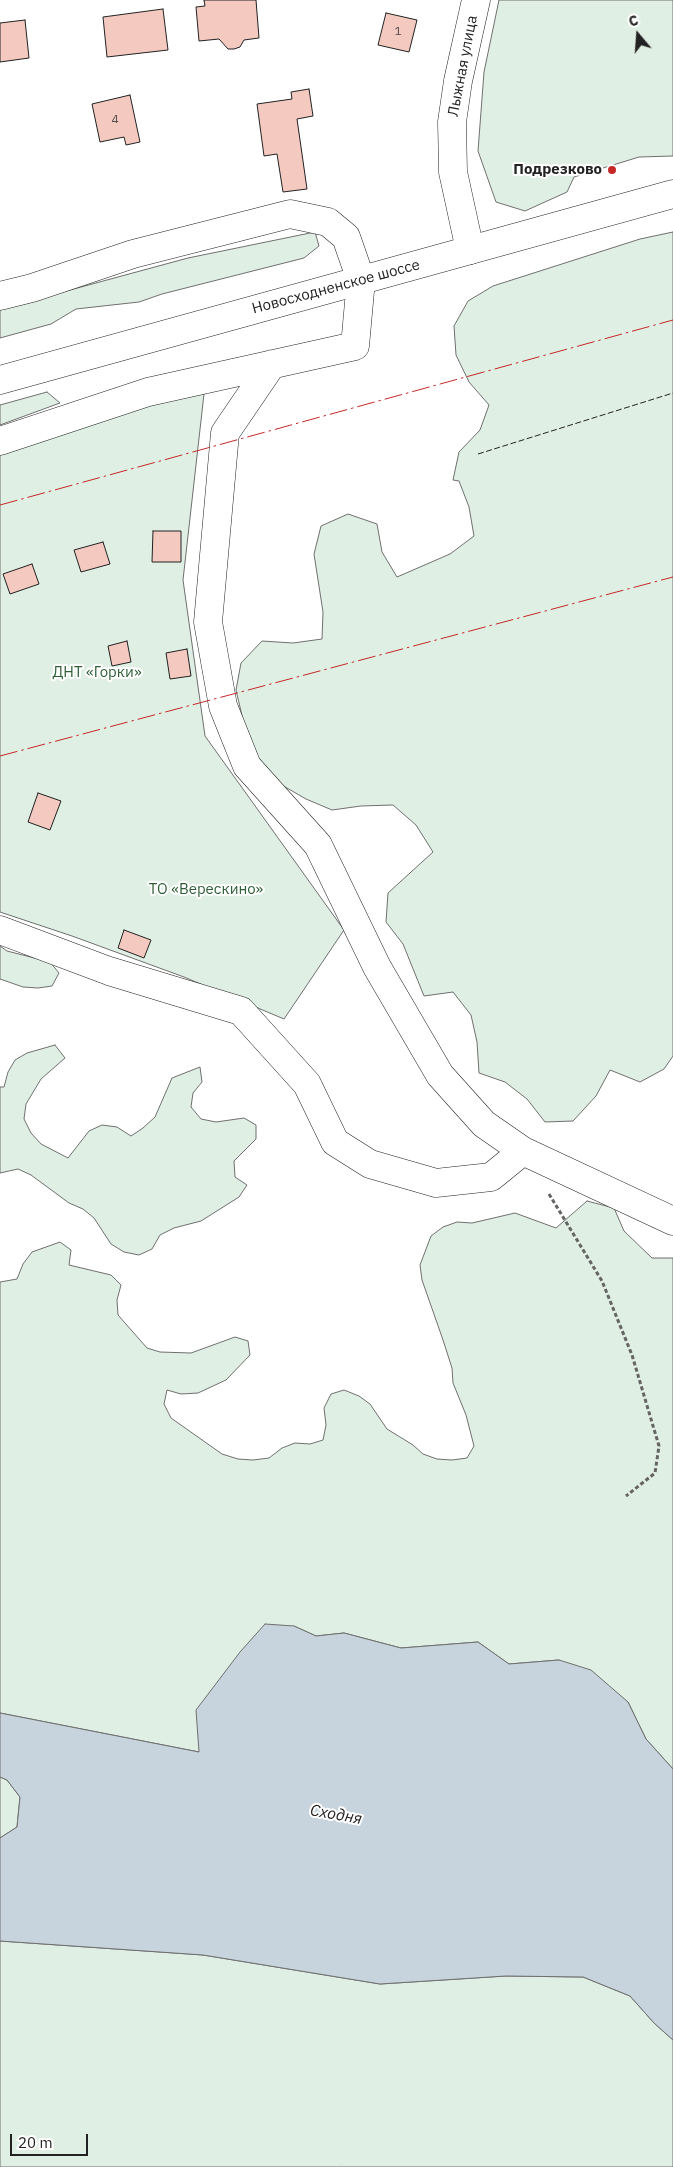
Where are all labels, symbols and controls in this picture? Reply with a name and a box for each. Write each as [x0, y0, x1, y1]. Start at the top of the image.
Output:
north arrow [613, 10, 663, 60]
text: С [626, 11, 640, 31]
street label: Лыжная улица [444, 14, 482, 118]
house number: 1 [394, 25, 402, 39]
house number: 4 [111, 113, 119, 127]
place label: Подрезково [513, 161, 602, 179]
marker: Подрезково [606, 164, 618, 176]
street label: Новосходненское шоссе [250, 256, 422, 318]
park label: ДНТ «Горки» [52, 664, 142, 682]
park label: ТО «Верескино» [149, 881, 263, 899]
water label: Сходня [309, 1801, 363, 1829]
scale bar [12, 2124, 90, 2156]
text: 20 m [18, 2133, 53, 2152]

